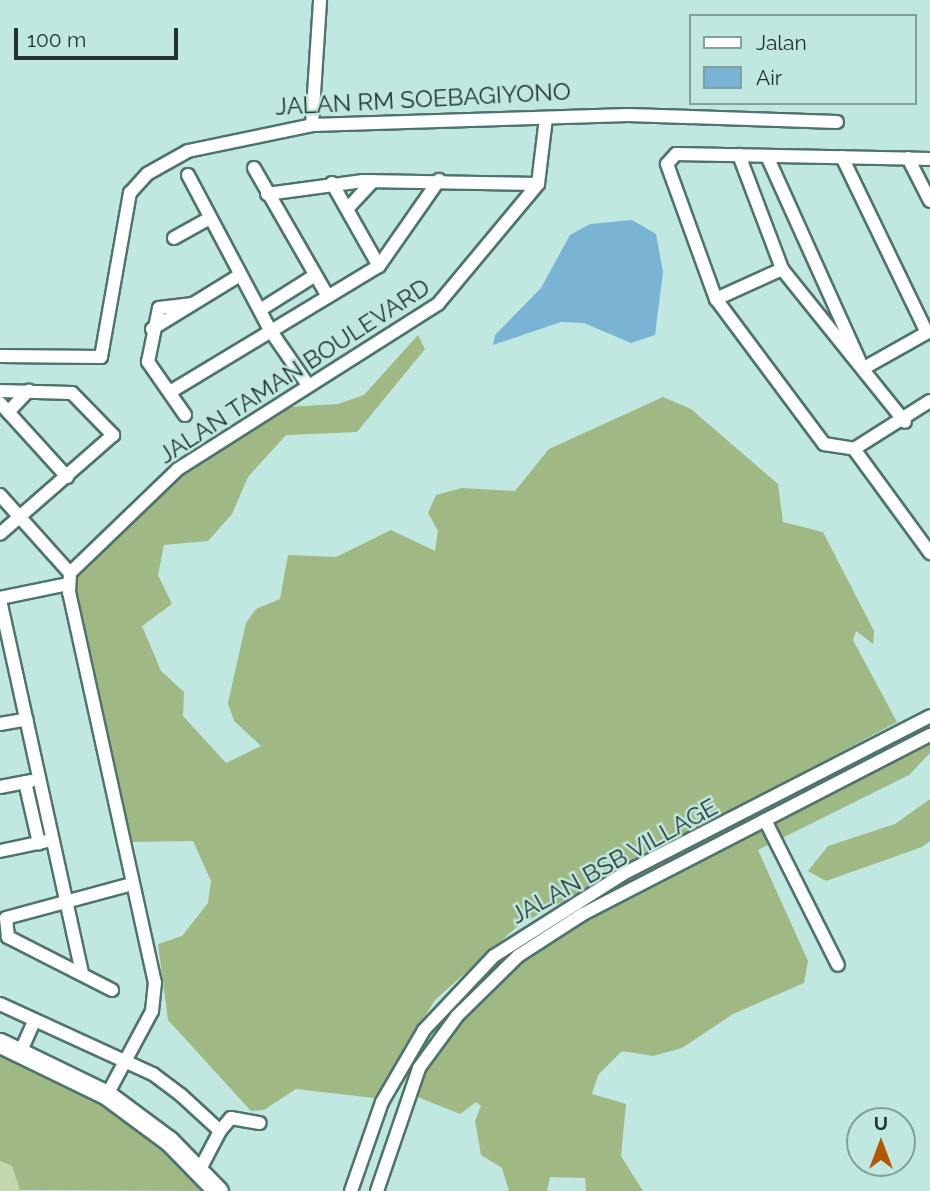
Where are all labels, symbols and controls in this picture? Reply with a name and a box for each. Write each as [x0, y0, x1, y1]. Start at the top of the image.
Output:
scale bar [18, 14, 182, 58]
legend [688, 14, 916, 105]
text: 100 m [27, 27, 86, 52]
text: Jalan [756, 30, 807, 55]
text: Air [756, 65, 782, 90]
street label: JALAN RM SOEBAGIYONO [275, 77, 571, 121]
street label: JALAN TAMAN BOULEVARD [153, 272, 435, 470]
street label: JALAN BSB VILLAGE [505, 792, 723, 930]
north arrow [846, 1107, 916, 1177]
text: U [874, 1112, 888, 1134]

